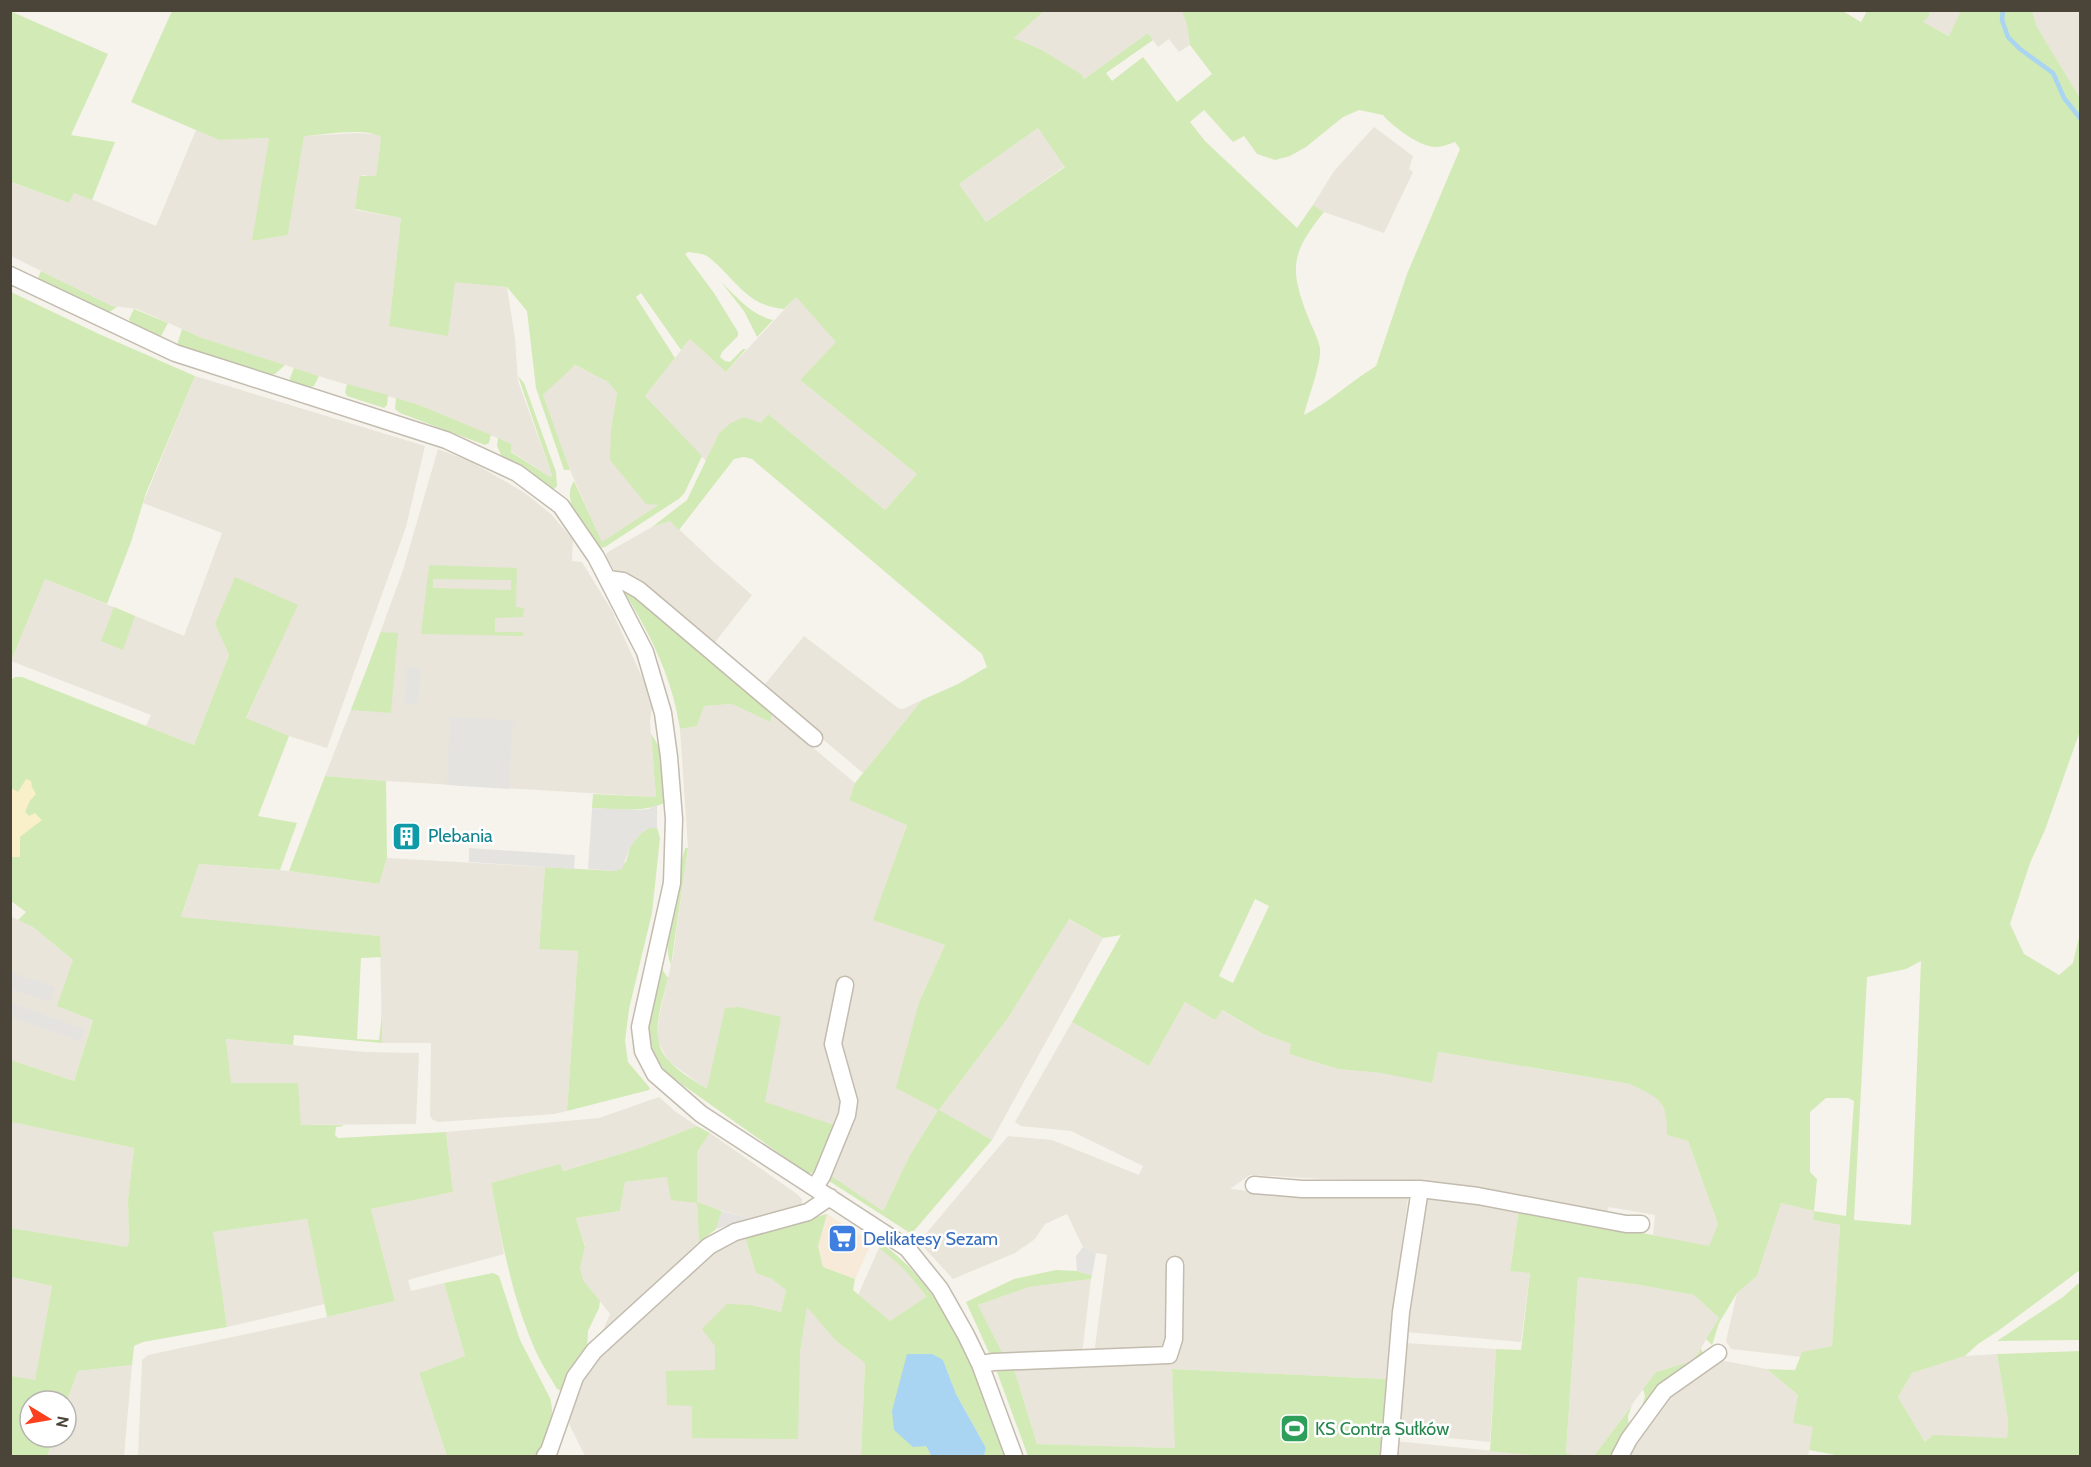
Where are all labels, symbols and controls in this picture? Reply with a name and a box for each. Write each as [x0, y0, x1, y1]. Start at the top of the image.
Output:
building icon: Plebania [391, 820, 423, 852]
place label: Plebania [428, 825, 493, 847]
supermarket icon: Delikatesy Sezam [826, 1223, 858, 1255]
place label: Delikatesy Sezam [863, 1228, 998, 1250]
north arrow [18, 1389, 78, 1449]
sports icon: KS Contra Sułków [1278, 1413, 1310, 1445]
text: N [52, 1414, 73, 1429]
place label: KS Contra Sułków [1315, 1418, 1449, 1440]

